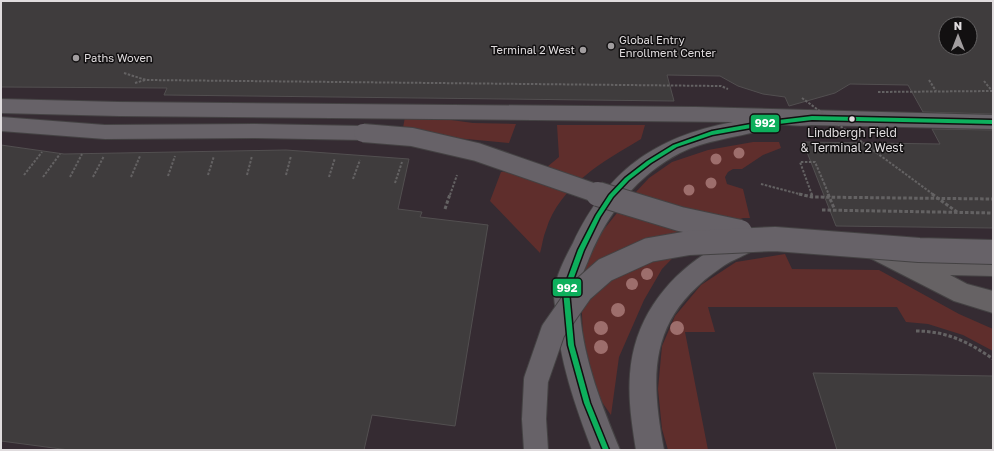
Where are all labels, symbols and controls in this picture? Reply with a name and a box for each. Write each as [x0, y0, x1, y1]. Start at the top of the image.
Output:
north arrow [938, 16, 978, 56]
text: N [954, 19, 962, 32]
place label: Global Entry Enrollment Center [619, 33, 717, 59]
marker: Global Entry Enrollment Center [606, 41, 616, 51]
place label: Terminal 2 West [491, 43, 575, 56]
marker: Terminal 2 West [578, 45, 588, 55]
place label: Paths Woven [84, 51, 153, 64]
marker: Paths Woven [71, 53, 81, 63]
line badge: 992 [750, 114, 780, 133]
marker: Lindbergh Field & Terminal 2 West [847, 114, 857, 124]
text: 992 [755, 116, 776, 129]
place label: Lindbergh Field & Terminal 2 West [801, 125, 904, 155]
line badge: 992 [552, 278, 582, 297]
text: 992 [557, 281, 578, 294]

